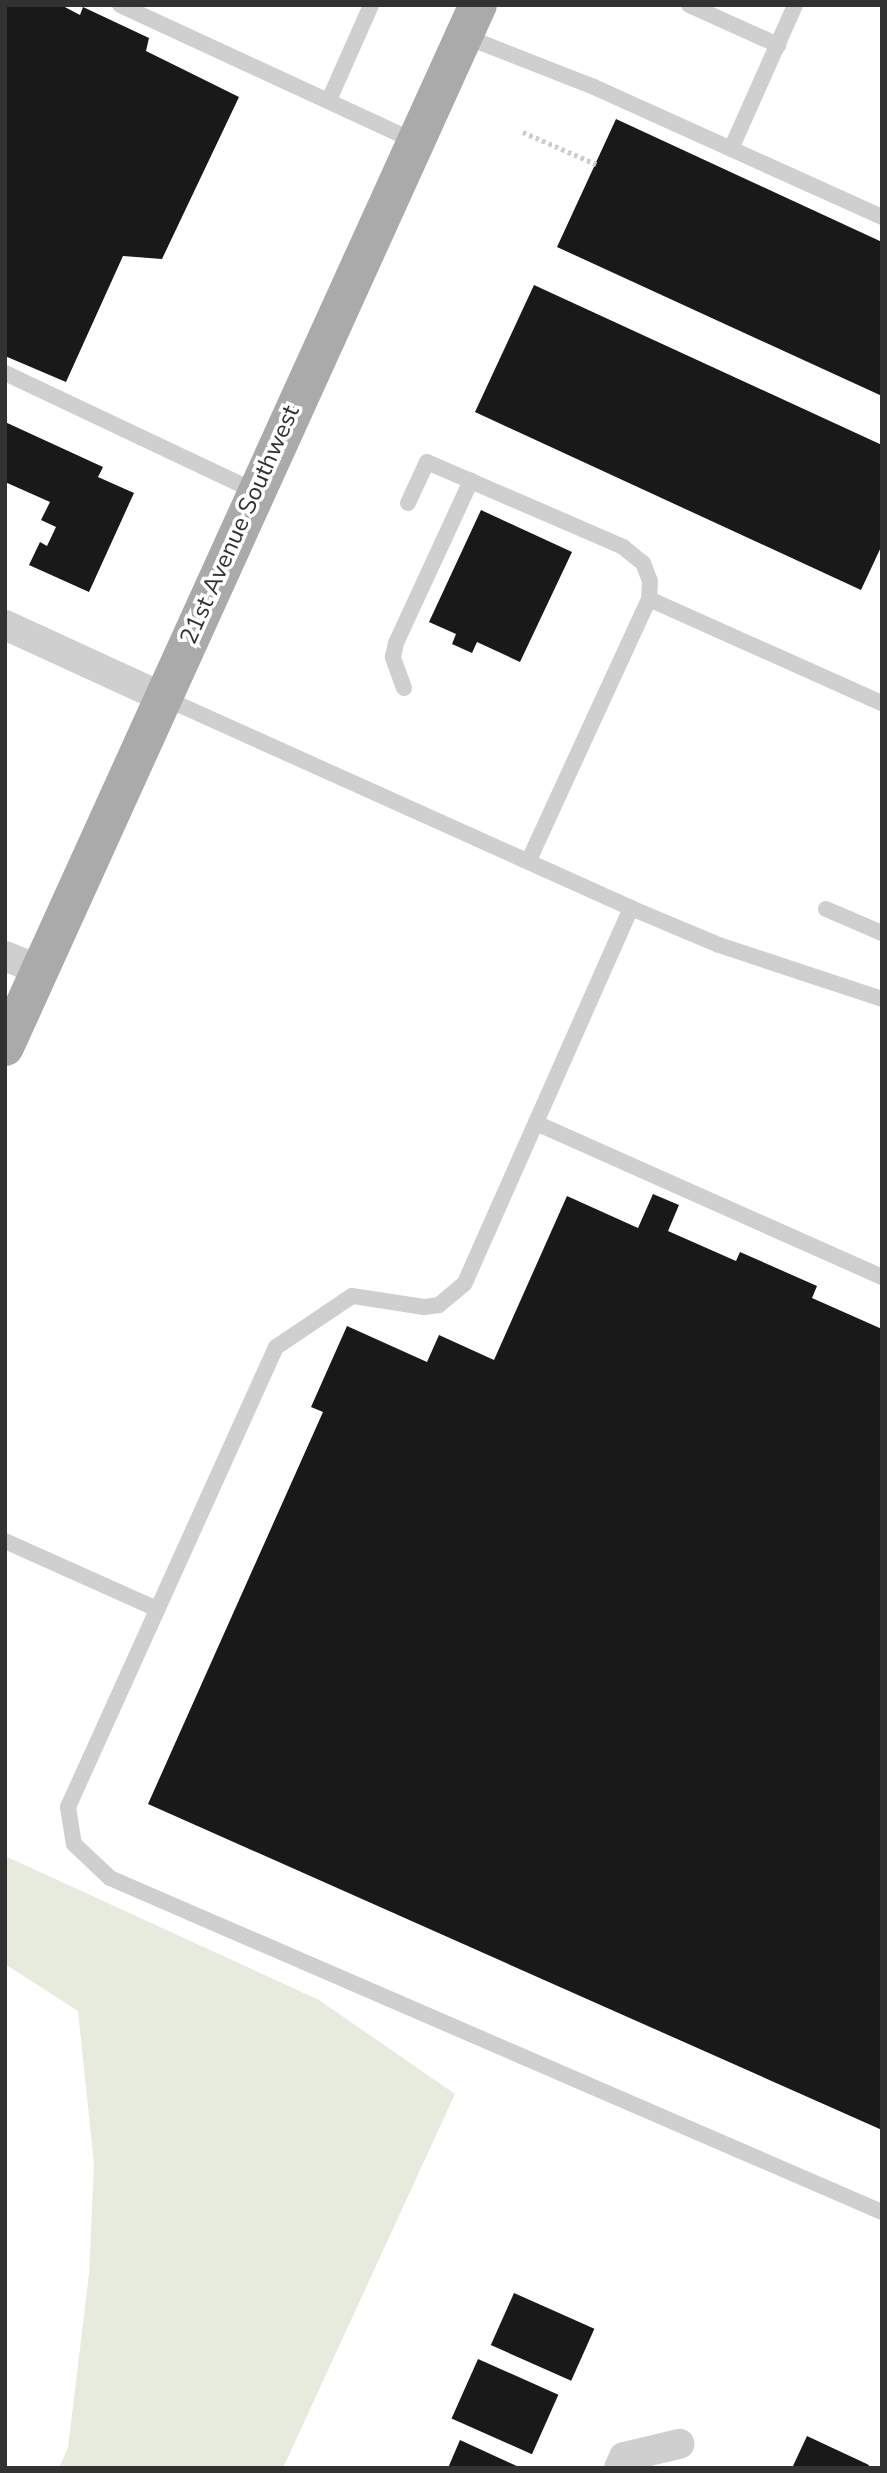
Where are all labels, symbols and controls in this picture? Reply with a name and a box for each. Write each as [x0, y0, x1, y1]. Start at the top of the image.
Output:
street label: 21st Avenue Southwest [174, 401, 306, 649]

